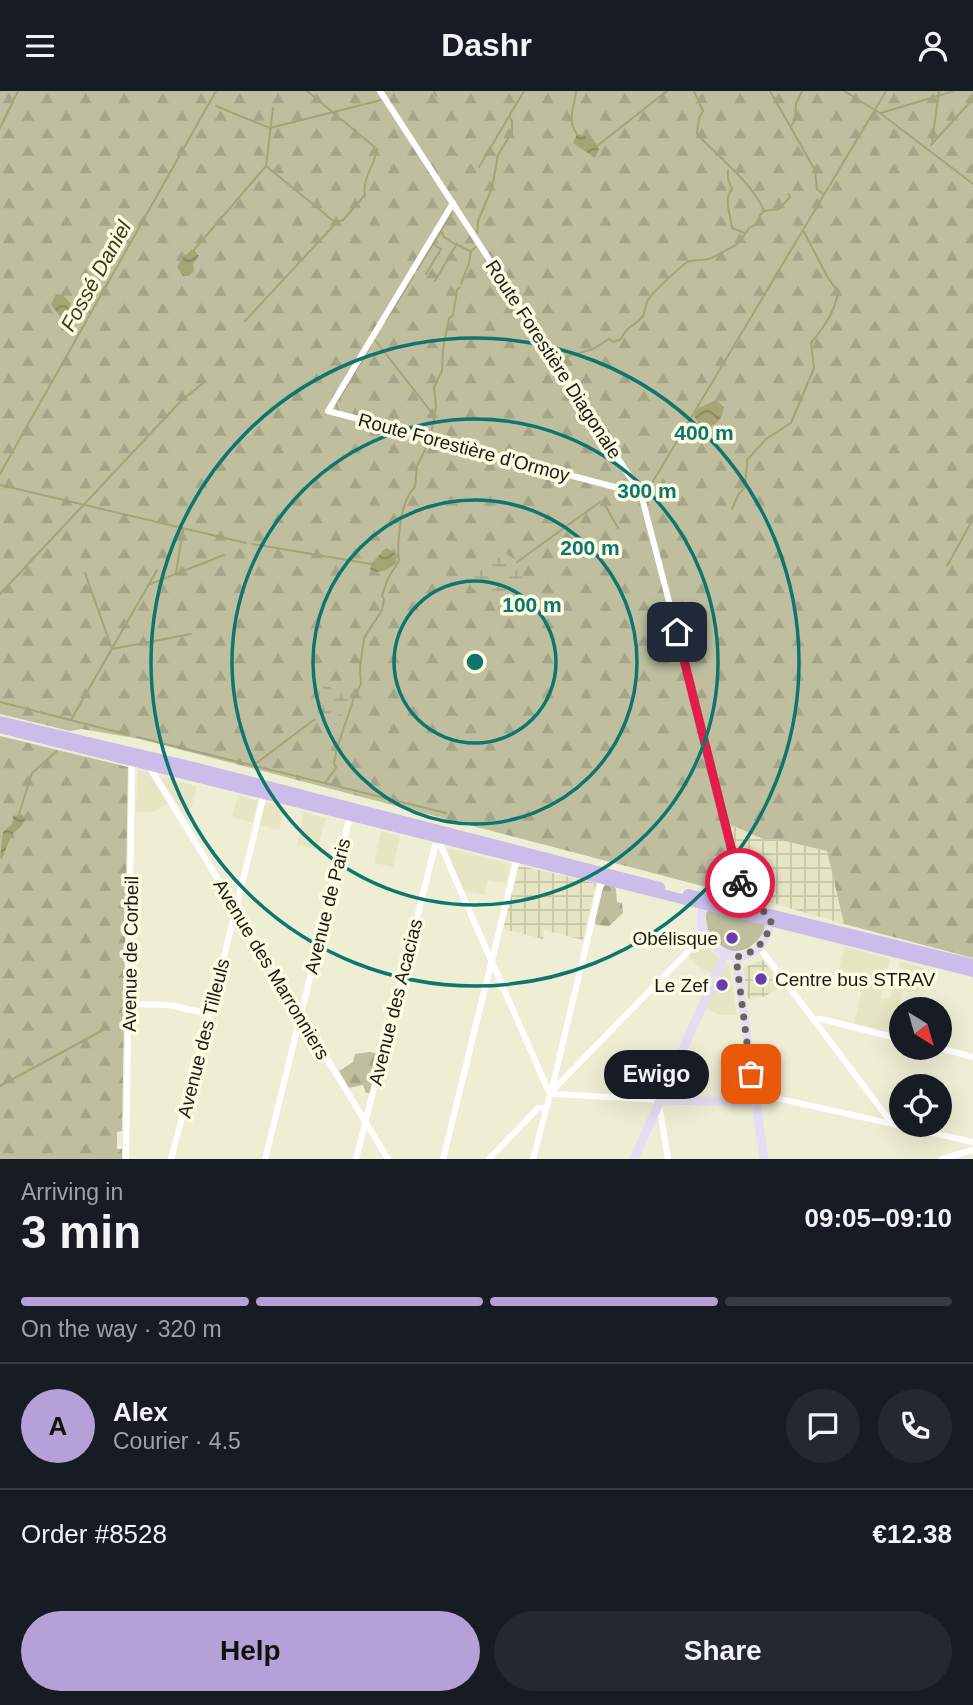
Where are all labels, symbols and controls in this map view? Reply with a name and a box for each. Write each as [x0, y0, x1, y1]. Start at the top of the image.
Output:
icon: menu [21, 27, 59, 65]
text: Dashr [441, 27, 532, 63]
icon: person [914, 27, 952, 65]
water label: Fossé Daniel [56, 215, 136, 335]
street label: Route Forestière Diagonale [481, 256, 626, 462]
street label: Route Forestière d'Ormoy [356, 409, 572, 486]
text: 400 m [674, 421, 734, 444]
text: 300 m [617, 479, 677, 502]
text: 200 m [560, 536, 620, 559]
text: 100 m [502, 593, 562, 616]
pin [647, 602, 707, 662]
icon: home [658, 613, 696, 651]
centre of rings [463, 650, 487, 674]
street label: Avenue de Paris [300, 836, 354, 976]
courier [705, 848, 775, 918]
icon: bike [721, 864, 759, 902]
street label: Avenue des Marronniers [209, 875, 334, 1063]
street label: Avenue de Corbeil [119, 876, 142, 1032]
street label: Avenue des Acacias [365, 917, 426, 1088]
place label: Obélisque [632, 928, 718, 949]
marker: Obélisque [724, 930, 740, 946]
street label: Avenue des Tilleuls [174, 956, 233, 1120]
place label: Centre bus STRAV [775, 969, 935, 990]
marker: Centre bus STRAV [753, 971, 769, 987]
place label: Le Zef [654, 975, 709, 996]
marker: Le Zef [714, 977, 730, 993]
north arrow [889, 997, 952, 1061]
map controls [889, 997, 952, 1137]
pin [721, 1044, 781, 1104]
callout: Ewigo [604, 1049, 709, 1098]
icon: bag [732, 1055, 770, 1093]
text: Ewigo [623, 1061, 690, 1087]
button: locate [889, 1074, 952, 1137]
text: Arriving in [21, 1179, 123, 1205]
text: 09:05–09:10 [805, 1203, 952, 1233]
text: 3 min [21, 1206, 141, 1258]
text: On the way · 320 m [21, 1316, 222, 1342]
button: chat [786, 1389, 860, 1463]
button: phone [878, 1389, 952, 1463]
text: Alex [113, 1397, 168, 1427]
text: A [49, 1411, 67, 1441]
text: Courier · 4.5 [113, 1428, 241, 1454]
text: Order #8528 [21, 1519, 167, 1549]
text: €12.38 [872, 1519, 952, 1549]
button: Help [21, 1611, 480, 1691]
button: Share [494, 1611, 952, 1691]

